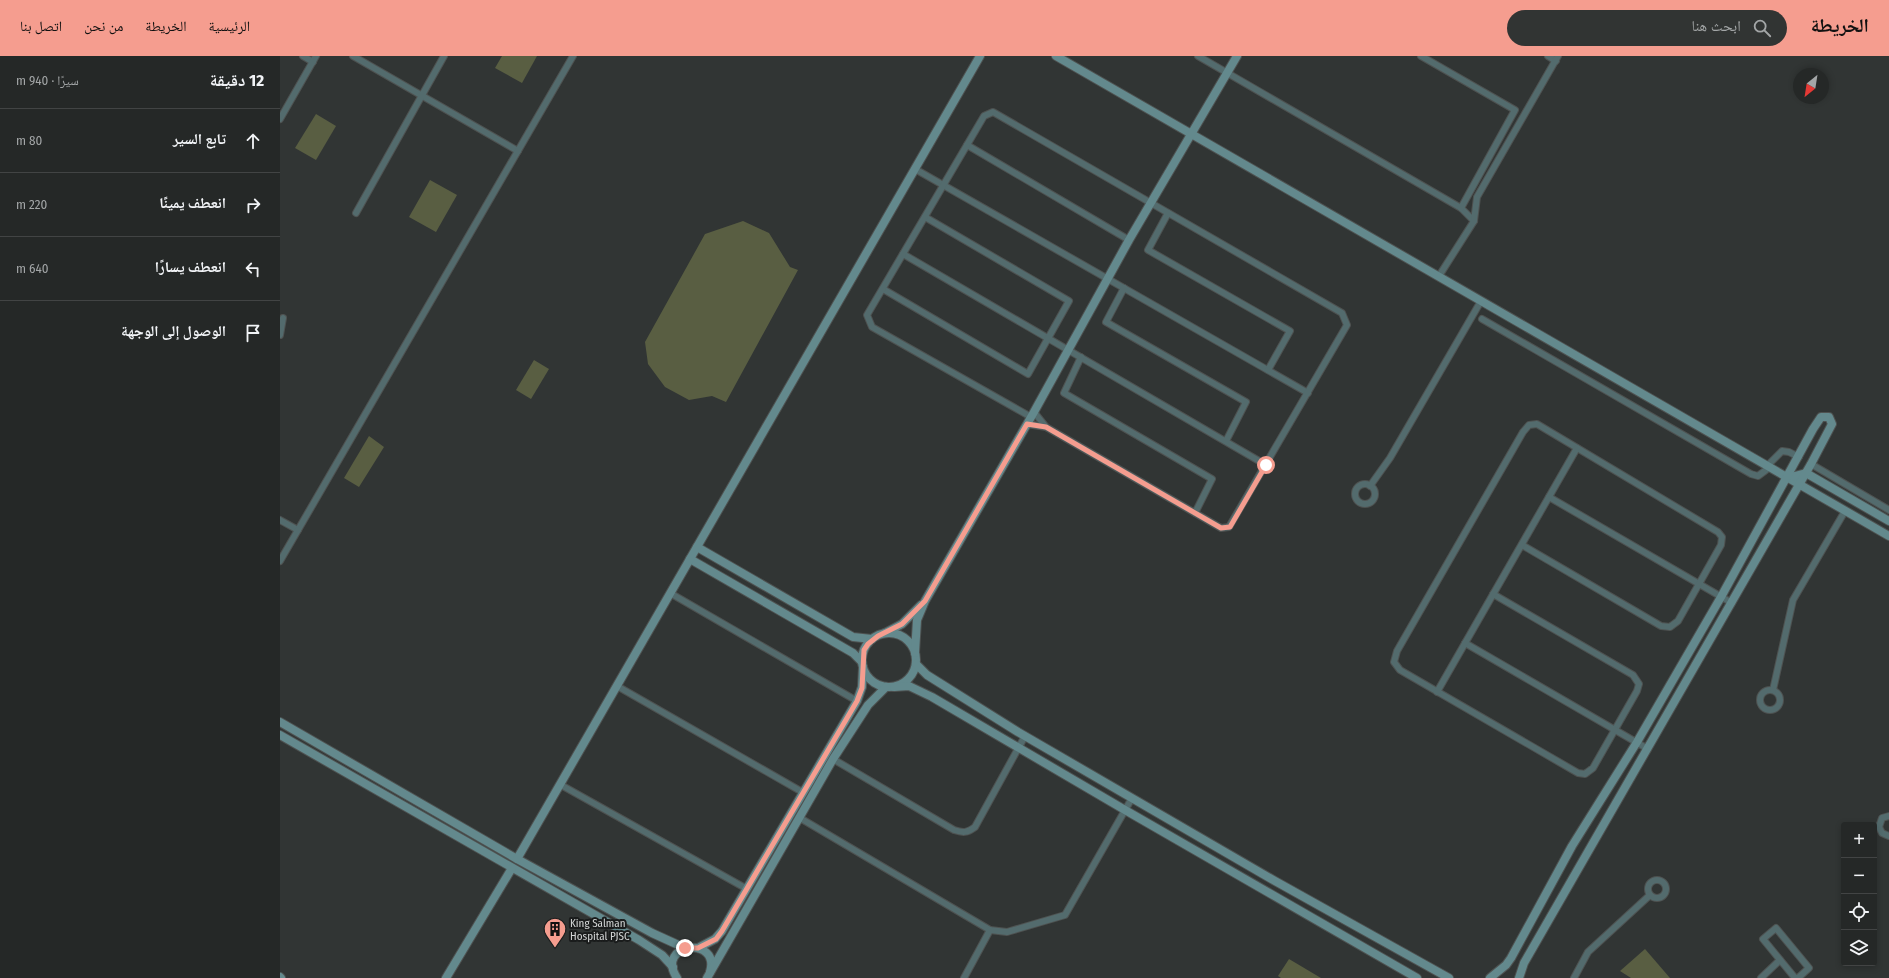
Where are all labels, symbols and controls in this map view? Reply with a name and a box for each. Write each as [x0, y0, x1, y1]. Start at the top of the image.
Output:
search box [1507, 10, 1787, 46]
text: الخريطة [1811, 14, 1869, 37]
text: ابحث هنا [1691, 17, 1741, 35]
icon: search [1751, 17, 1773, 39]
text: اتصل بنا [20, 18, 62, 35]
text: من نحن [84, 18, 123, 35]
text: الخريطة [145, 18, 187, 35]
text: الرئيسية [209, 18, 250, 35]
north arrow [1793, 68, 1829, 104]
text: 12 دقيقة [210, 70, 264, 91]
text: سيرًا · 940 m [16, 73, 79, 88]
text: تابع السير [173, 130, 226, 148]
icon: ahead [242, 130, 264, 152]
text: 80 m [16, 133, 42, 148]
text: انعطف يمينًا [159, 194, 226, 212]
icon: right [242, 194, 264, 216]
text: 220 m [16, 197, 47, 212]
text: انعطف يسارًا [155, 258, 226, 276]
icon: left [242, 258, 264, 280]
text: 640 m [16, 261, 49, 276]
text: الوصول إلى الوجهة [121, 322, 226, 340]
icon: arrive [242, 322, 264, 344]
route start [1257, 456, 1275, 474]
map controls [1841, 822, 1877, 966]
button: + [1841, 822, 1877, 858]
button: − [1841, 858, 1877, 894]
button: locate [1841, 894, 1877, 930]
building icon: King Salman Hospital PJSC [542, 916, 568, 949]
place label: King Salman Hospital PJSC [570, 917, 630, 943]
button: layers [1841, 930, 1877, 966]
route end [676, 939, 694, 957]

